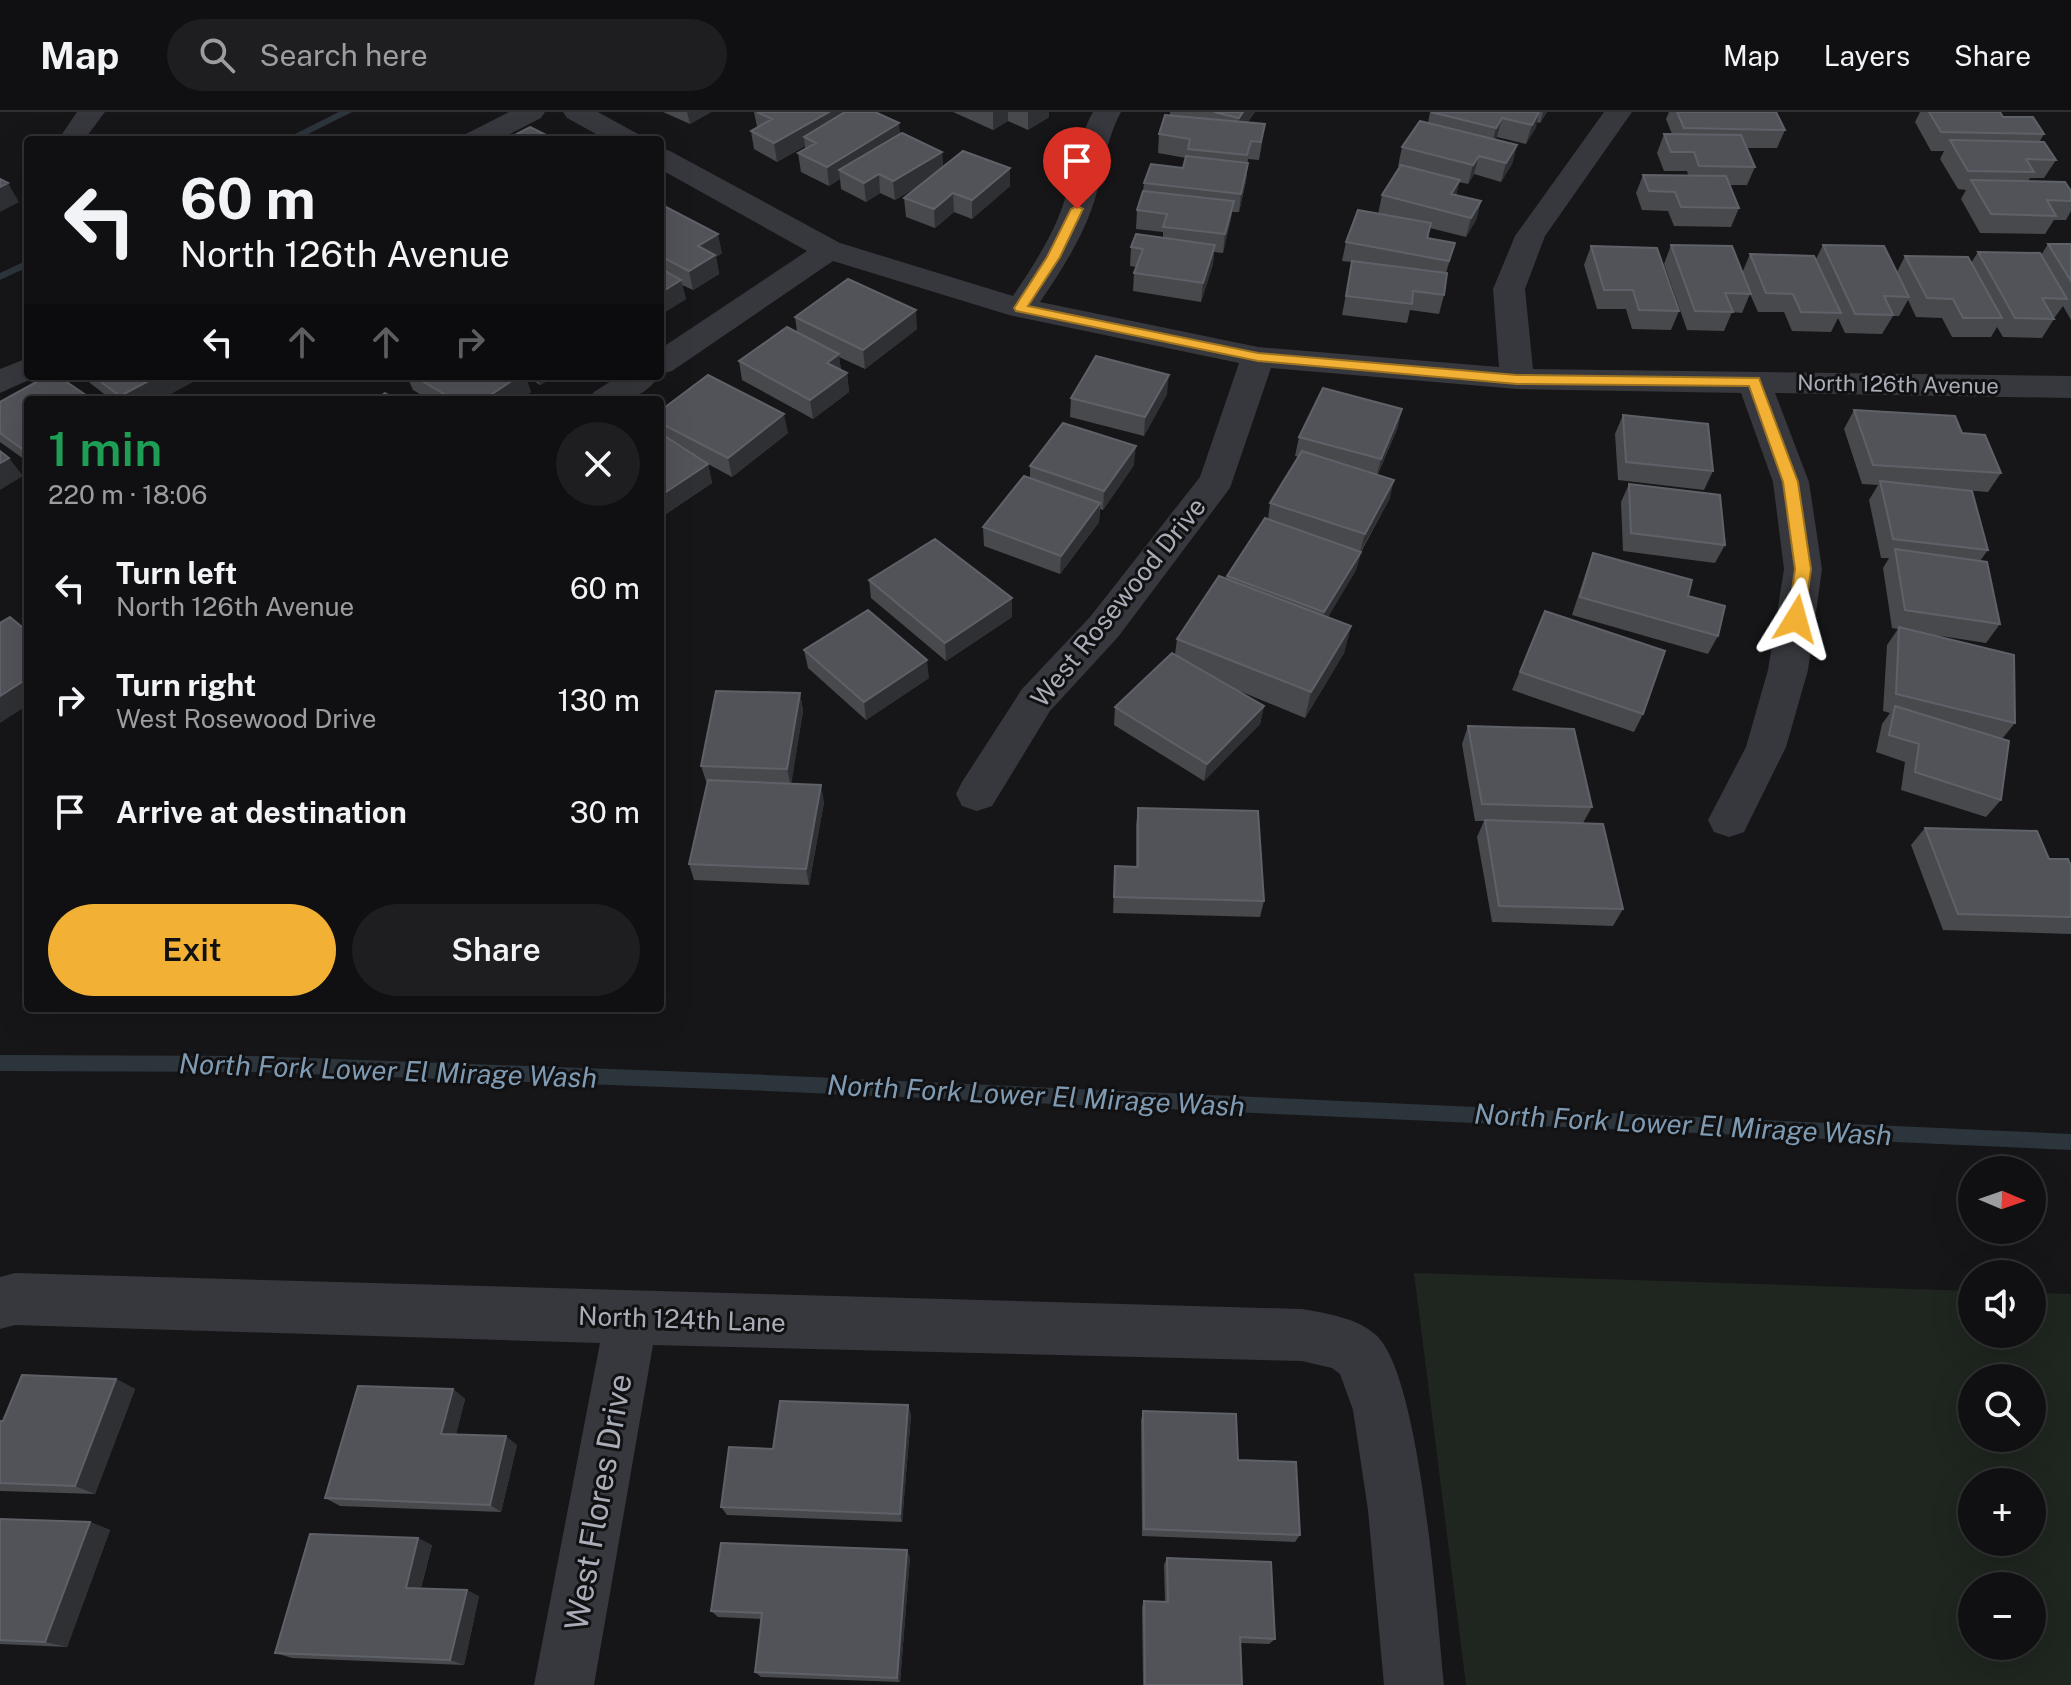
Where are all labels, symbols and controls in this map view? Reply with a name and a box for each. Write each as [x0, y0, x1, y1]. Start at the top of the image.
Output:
search box [167, 19, 727, 91]
text: Map [40, 33, 119, 78]
icon: search [195, 33, 239, 77]
text: Search here [259, 37, 428, 73]
text: Map [1723, 39, 1780, 72]
text: Layers [1824, 39, 1910, 72]
text: Share [1954, 39, 2031, 72]
pin [1043, 127, 1111, 209]
icon: arrive [1055, 139, 1099, 183]
text: 60 m [180, 166, 316, 232]
icon: left [48, 168, 152, 272]
text: North 126th Avenue [180, 233, 510, 275]
icon: left [196, 320, 240, 364]
icon: ahead [280, 320, 324, 364]
icon: ahead [364, 320, 408, 364]
icon: right [448, 320, 492, 364]
street label: North 126th Avenue [1797, 369, 1999, 399]
text: 1 min [48, 420, 162, 477]
button: close [556, 422, 640, 506]
text: 220 m · 18:06 [48, 479, 207, 510]
street label: West Rosewood Drive [1024, 491, 1212, 713]
text: Turn left [116, 555, 237, 591]
icon: left [48, 566, 92, 610]
text: 60 m [570, 570, 640, 606]
position arrow [1754, 577, 1838, 661]
text: North 126th Avenue [116, 591, 354, 622]
text: Turn right [116, 667, 256, 703]
icon: right [48, 678, 92, 722]
text: 130 m [557, 682, 640, 718]
text: West Rosewood Drive [116, 703, 377, 734]
icon: arrive [48, 790, 92, 834]
text: Arrive at destination [116, 794, 407, 830]
text: 30 m [570, 794, 640, 830]
button: Exit [48, 904, 336, 996]
button: Share [352, 904, 640, 996]
water label: North Fork Lower El Mirage Wash [178, 1046, 598, 1094]
water label: North Fork Lower El Mirage Wash [826, 1068, 1246, 1122]
water label: North Fork Lower El Mirage Wash [1473, 1097, 1893, 1151]
north arrow [1958, 1156, 2046, 1244]
map controls [1958, 1156, 2046, 1660]
button: sound [1958, 1260, 2046, 1348]
street label: North 124th Lane [578, 1300, 786, 1338]
button: search [1958, 1364, 2046, 1452]
street label: West Flores Drive [557, 1371, 639, 1633]
button: + [1958, 1468, 2046, 1556]
button: − [1958, 1572, 2046, 1660]

